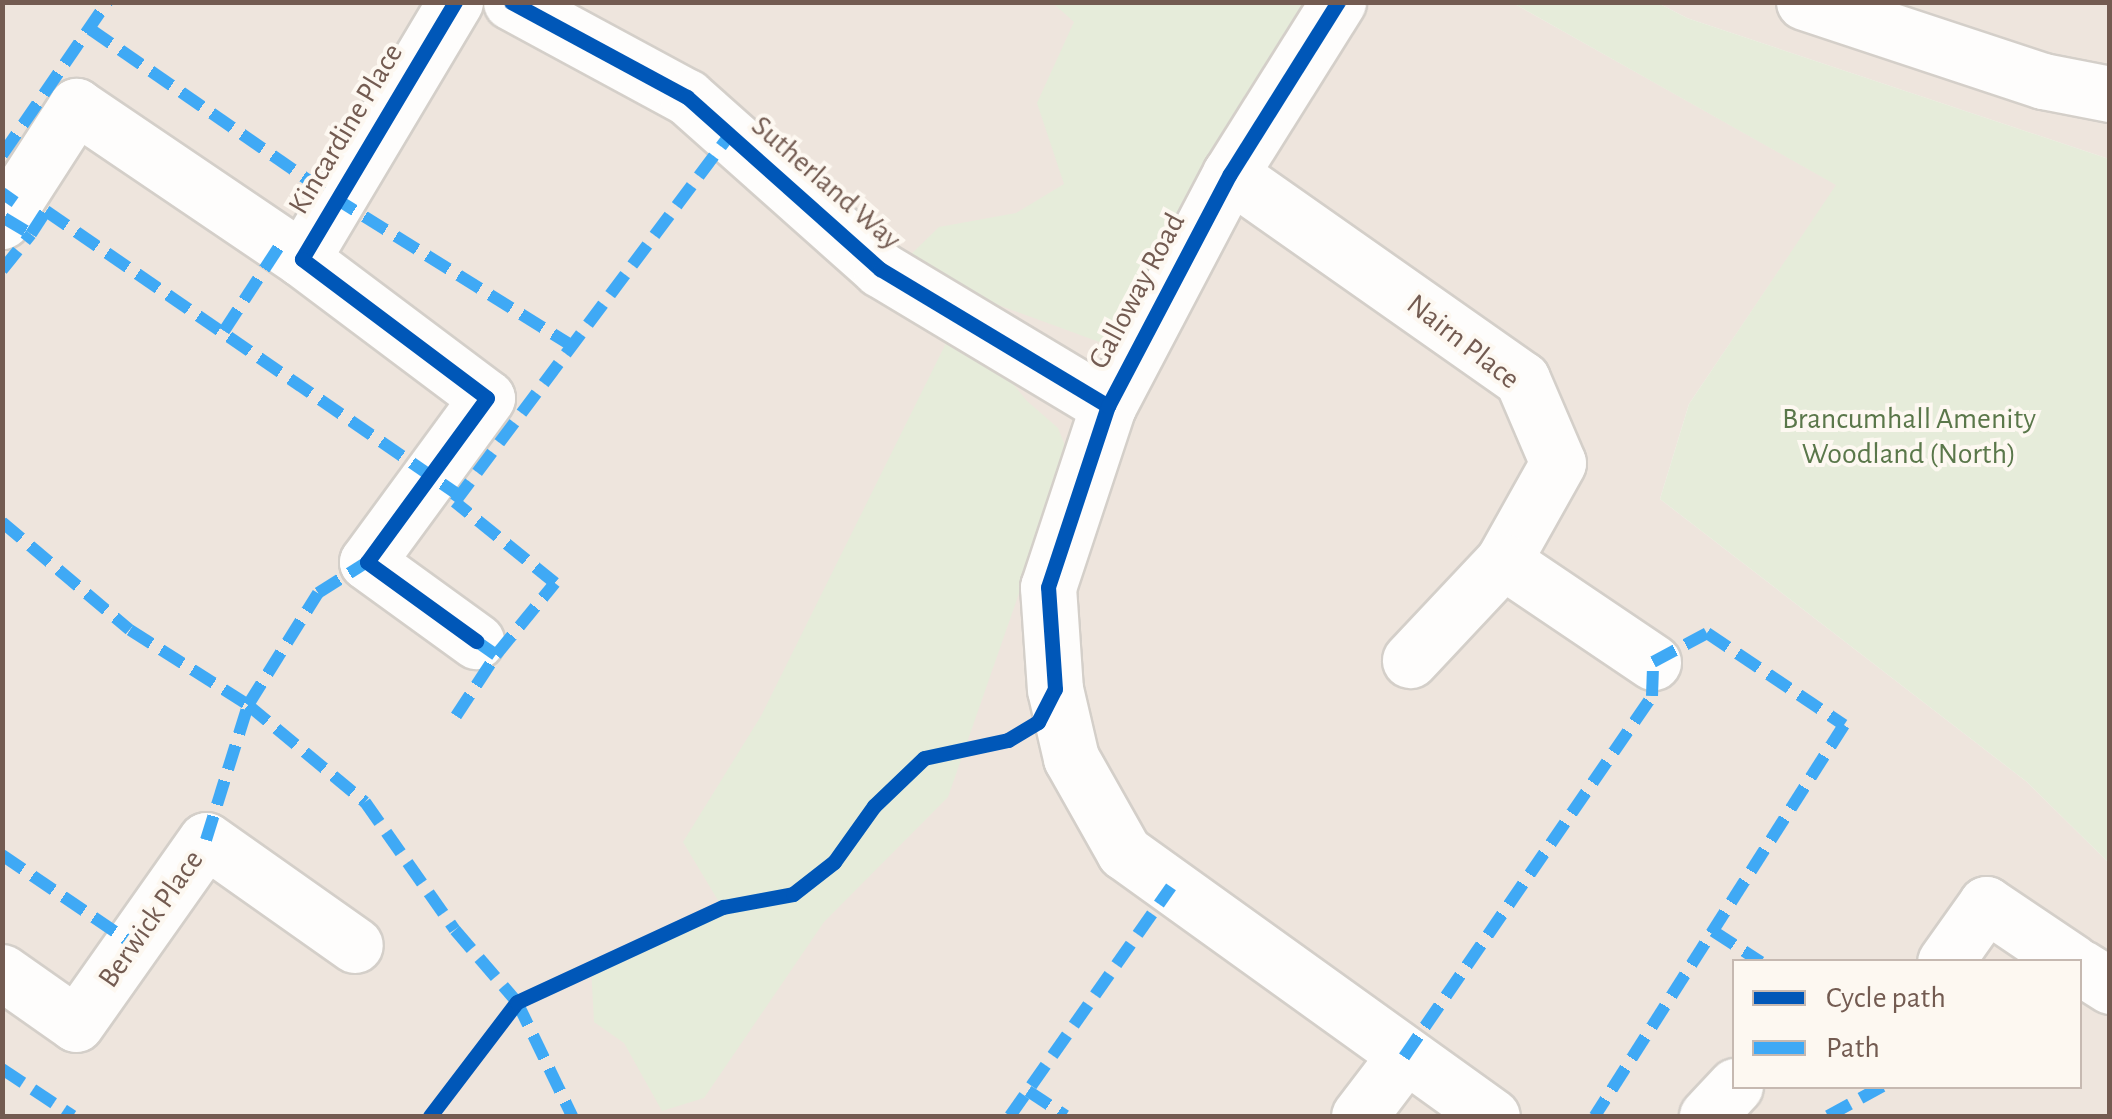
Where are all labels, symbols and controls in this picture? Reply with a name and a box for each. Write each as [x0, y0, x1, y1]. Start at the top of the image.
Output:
street label: Kincardine Place [281, 37, 411, 221]
street label: Sutherland Way [744, 108, 908, 258]
street label: Galloway Road [1081, 207, 1193, 375]
street label: Nairn Place [1399, 287, 1527, 397]
park label: Brancumhall Amenity Woodland (North) [1782, 401, 2036, 472]
street label: Berwick Place [90, 843, 212, 995]
legend [1732, 959, 2082, 1089]
text: Cycle path [1826, 983, 1946, 1013]
text: Path [1826, 1033, 1880, 1063]

